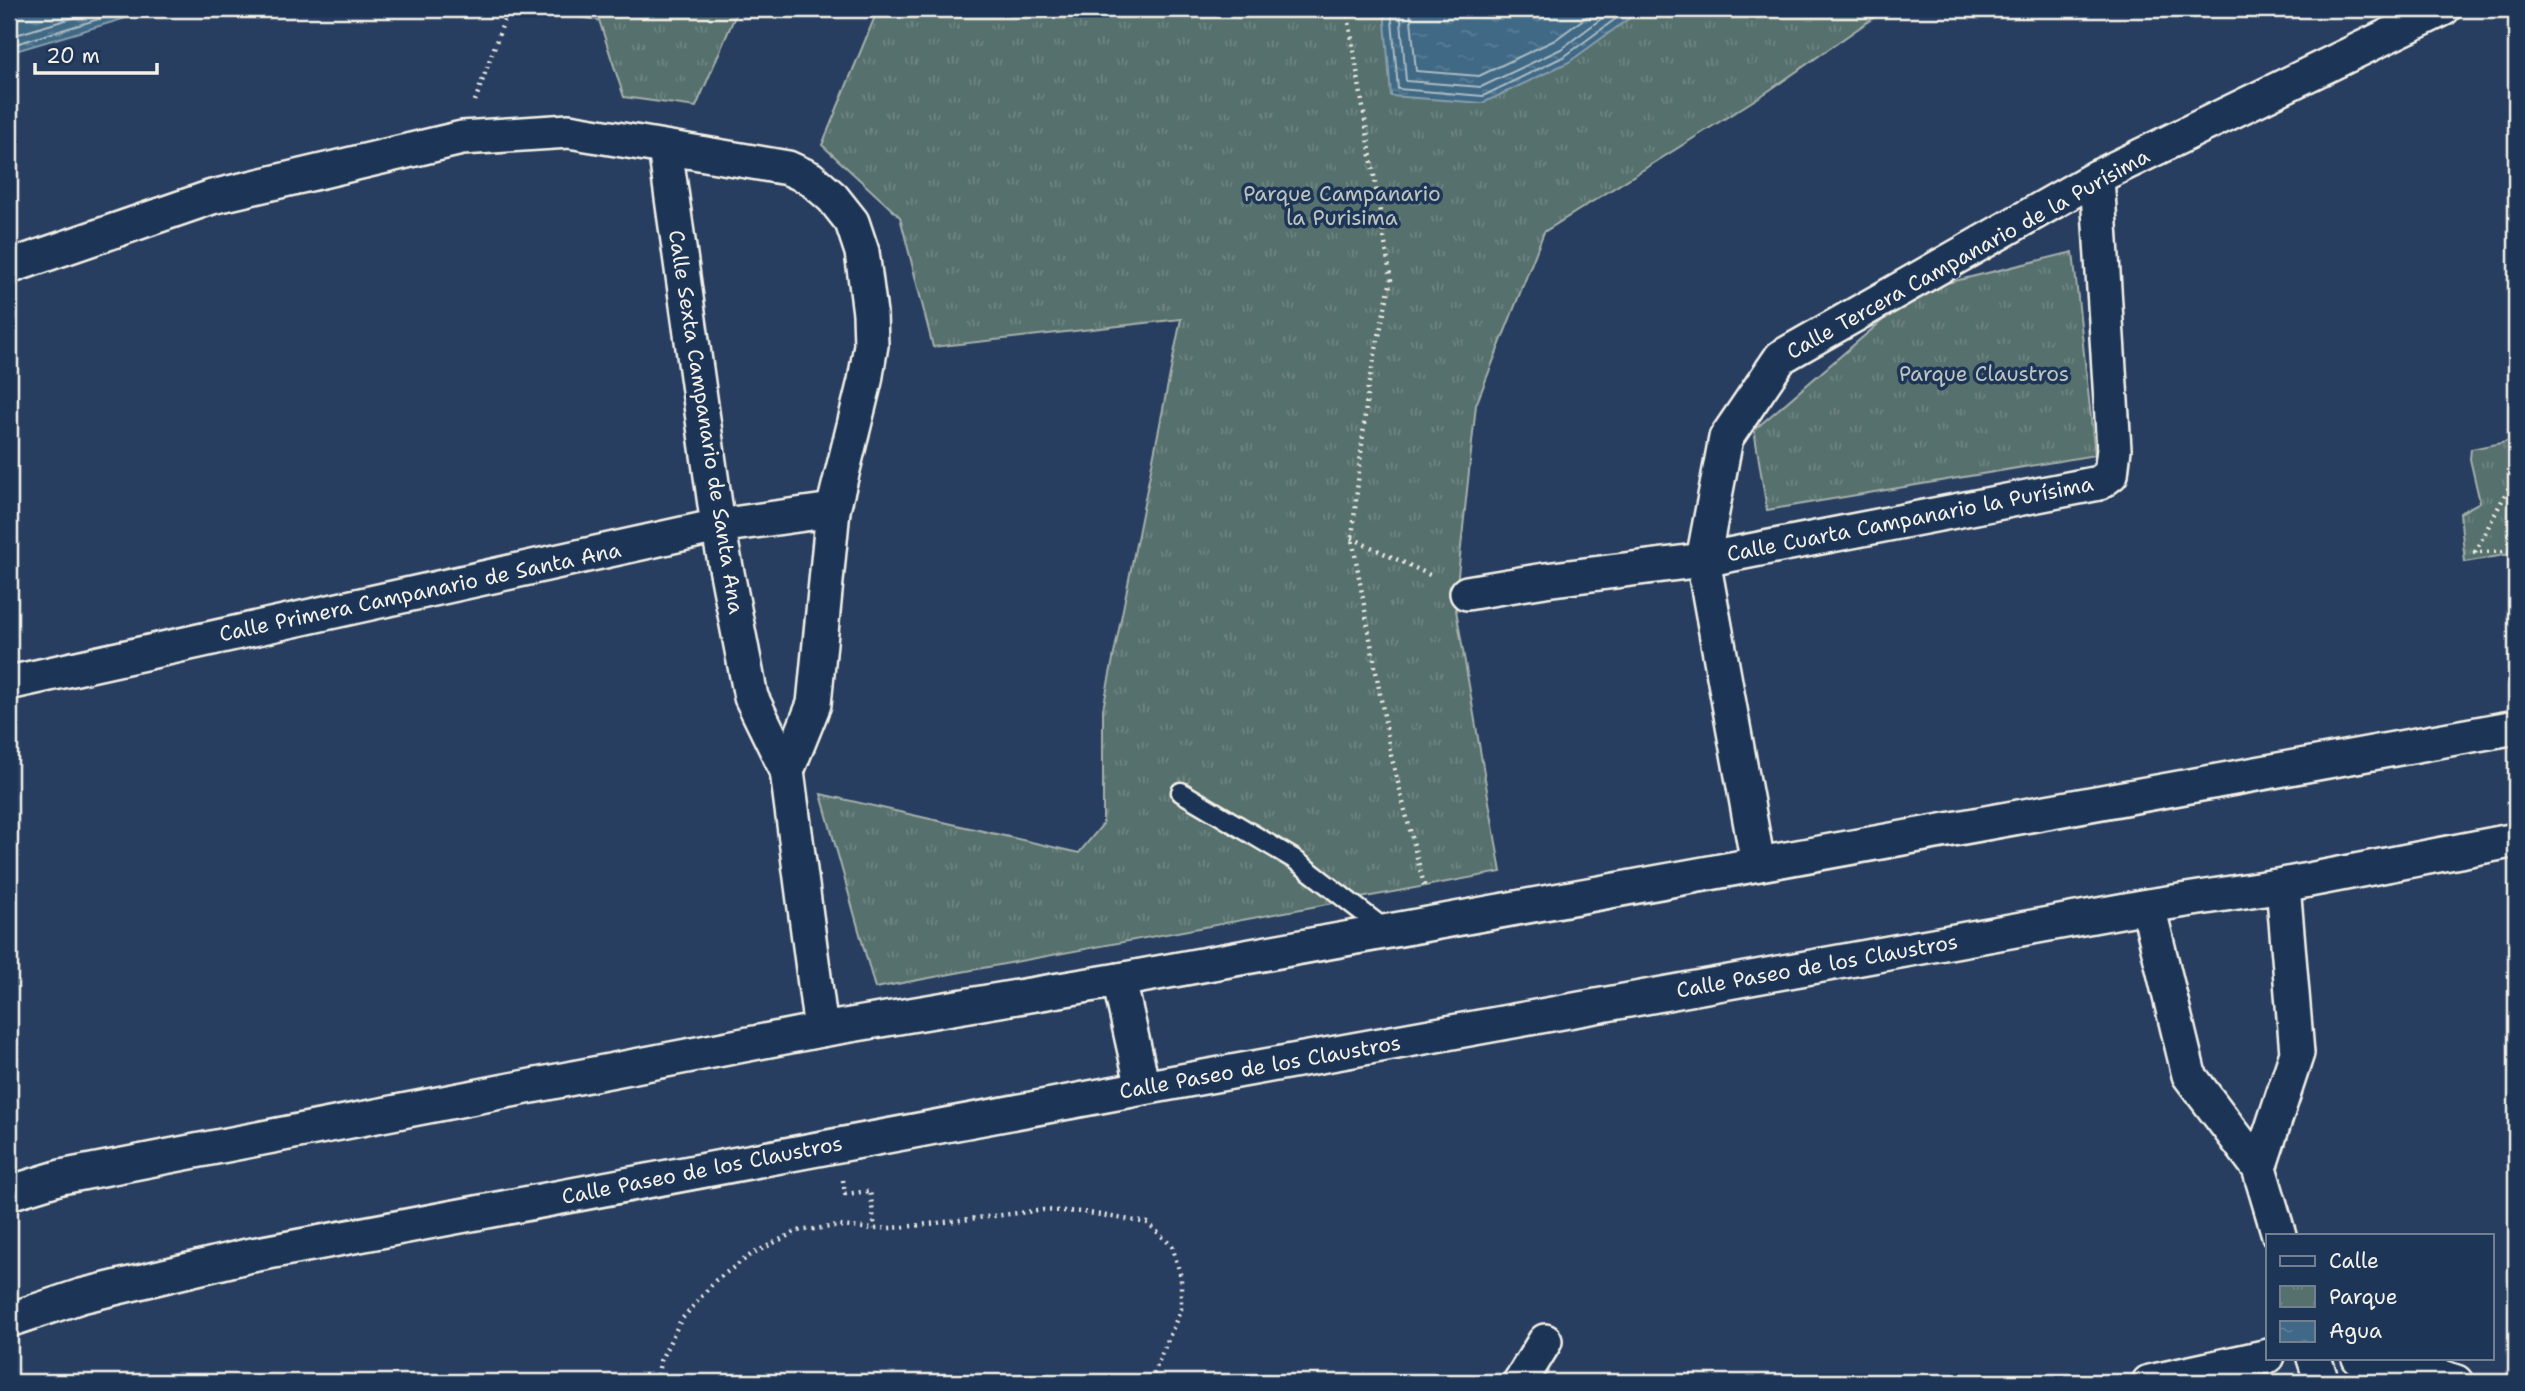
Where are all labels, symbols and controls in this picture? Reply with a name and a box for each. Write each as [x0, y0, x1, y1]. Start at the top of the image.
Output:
scale bar [35, 32, 158, 76]
text: 20 m [46, 42, 100, 70]
street label: Calle Tercera Campanario de la Purísima [1782, 142, 2154, 366]
park label: Parque Campanario la Purisima [1243, 180, 1441, 232]
street label: Calle Sexta Campanario de Santa Ana [662, 228, 750, 616]
park label: Parque Claustros [1899, 360, 2069, 388]
street label: Calle Cuarta Campanario la Purísima [1724, 470, 2096, 568]
street label: Calle Primera Campanario de Santa Ana [217, 536, 623, 648]
street label: Calle Paseo de los Claustros [1674, 927, 1960, 1005]
street label: Calle Paseo de los Claustros [1117, 1028, 1403, 1106]
street label: Calle Paseo de los Claustros [559, 1129, 845, 1211]
legend [2266, 1234, 2494, 1360]
text: Calle [2329, 1247, 2379, 1275]
text: Parque [2329, 1283, 2398, 1311]
text: Agua [2329, 1317, 2382, 1345]

